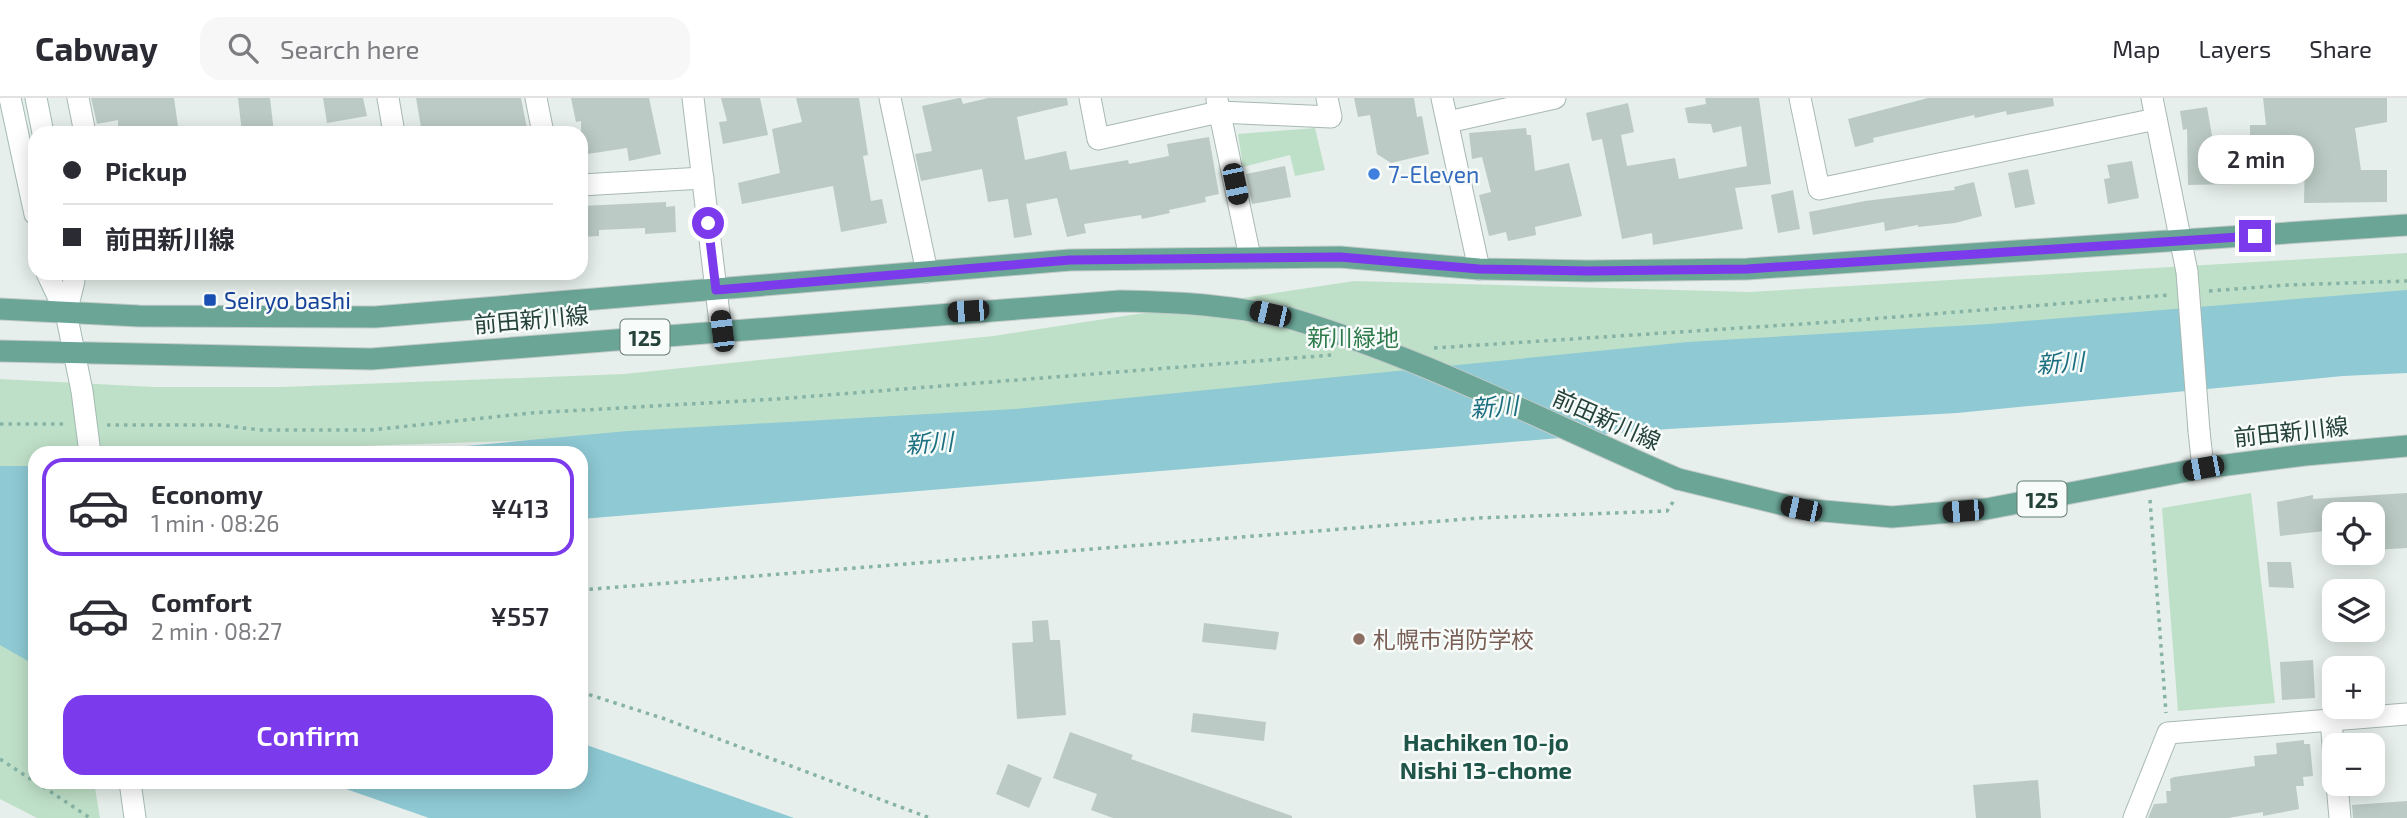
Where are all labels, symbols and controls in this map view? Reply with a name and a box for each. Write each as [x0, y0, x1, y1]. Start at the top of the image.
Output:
search box [200, 17, 690, 80]
text: Cabway [35, 28, 158, 68]
icon: search [224, 29, 262, 67]
text: Search here [280, 33, 420, 64]
text: Map [2112, 34, 2160, 63]
text: Layers [2198, 34, 2271, 63]
text: Share [2309, 34, 2372, 63]
callout: 2 min [2197, 135, 2313, 184]
text: 2 min [2227, 145, 2285, 173]
text: Pickup [105, 155, 187, 186]
place label: 7-Eleven [1388, 160, 1479, 188]
car [1221, 161, 1250, 207]
marker: 7-Eleven [1366, 166, 1382, 182]
route start [692, 207, 724, 239]
route end [2239, 220, 2271, 252]
text: 前田新川線 [105, 223, 235, 254]
place label: Seiryo bashi [224, 286, 351, 314]
marker: Seiryo bashi [202, 292, 218, 308]
car [947, 299, 990, 323]
car [1248, 299, 1293, 329]
street label: 前田新川線 [472, 300, 590, 338]
car [710, 309, 735, 353]
road number: 125 [620, 320, 670, 354]
park label: 新川緑地 [1307, 323, 1399, 351]
water label: 新川 [2035, 346, 2088, 378]
street label: 前田新川線 [1549, 383, 1665, 455]
water label: 新川 [1469, 390, 1522, 422]
street label: 前田新川線 [2232, 411, 2350, 451]
water label: 新川 [904, 426, 957, 458]
car [2181, 454, 2226, 482]
icon: car [67, 476, 130, 539]
text: Economy [151, 478, 263, 509]
road number: 125 [2018, 482, 2066, 516]
text: ¥413 [490, 492, 549, 523]
car [1779, 494, 1824, 524]
car [1942, 499, 1985, 523]
map controls [2322, 502, 2385, 796]
button: locate [2322, 502, 2385, 565]
text: 1 min · 08:26 [151, 509, 280, 537]
button: layers [2322, 579, 2385, 642]
icon: car [67, 584, 130, 647]
text: Comfort [151, 586, 252, 617]
text: ¥557 [490, 600, 549, 631]
text: 2 min · 08:27 [151, 617, 282, 645]
place label: 札幌市消防学校 [1373, 625, 1534, 653]
marker: 札幌市消防学校 [1351, 631, 1367, 647]
button: + [2322, 656, 2385, 719]
button: Confirm [63, 695, 553, 775]
district label: Hachiken 10-jo Nishi 13-chome [1400, 727, 1572, 784]
button: − [2322, 733, 2385, 796]

